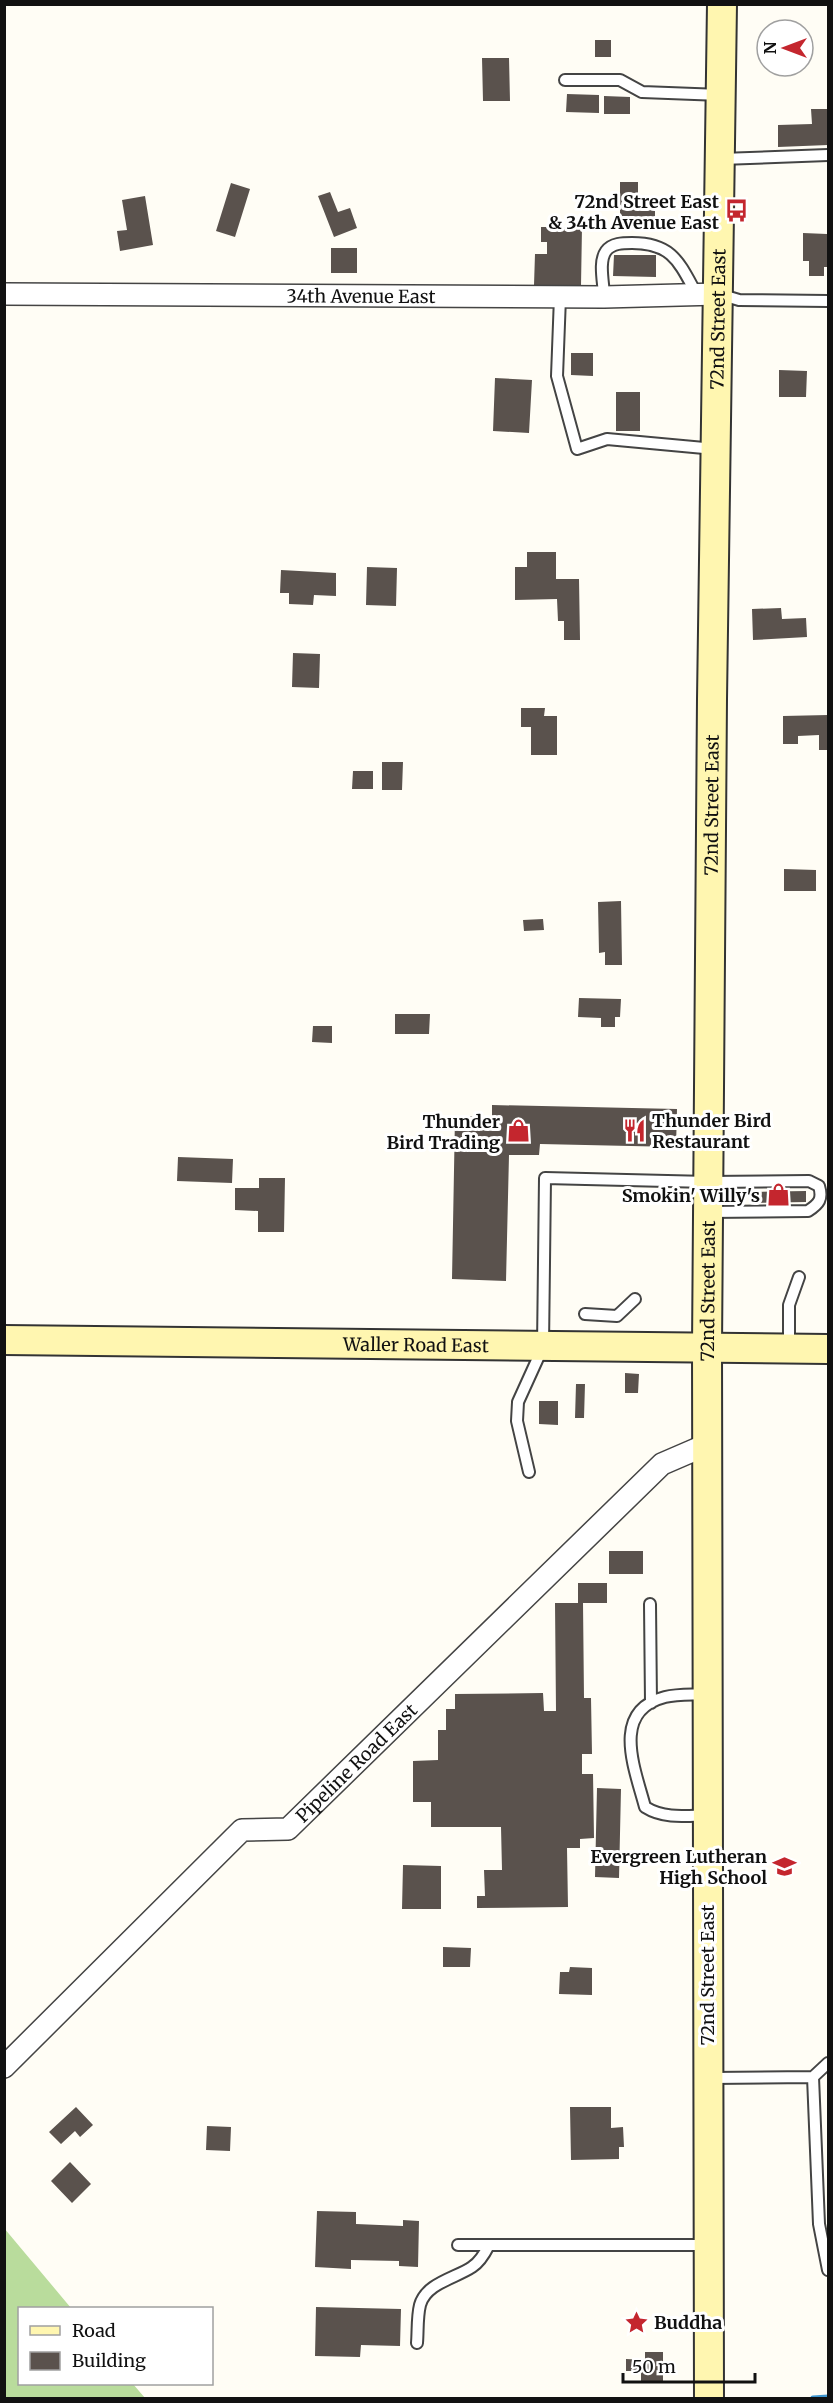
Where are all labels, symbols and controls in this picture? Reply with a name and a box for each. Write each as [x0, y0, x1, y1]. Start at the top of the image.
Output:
north arrow [755, 18, 815, 78]
text: N [760, 41, 780, 54]
place label: 72nd Street East & 34th Avenue East [548, 190, 720, 234]
bus stop icon: 72nd Street East & 34th Avenue East [724, 198, 750, 224]
street label: 72nd Street East [705, 248, 730, 390]
street label: 34th Avenue East [286, 284, 436, 308]
street label: 72nd Street East [699, 734, 723, 876]
place label: Thunder Bird Restaurant [652, 1109, 771, 1153]
place label: Thunder Bird Trading [386, 1110, 500, 1154]
restaurant icon: Thunder Bird Restaurant [621, 1117, 647, 1143]
shop icon: Thunder Bird Trading [505, 1118, 531, 1144]
shop icon: Smokin' Willy's [765, 1182, 791, 1208]
place label: Smokin' Willy's [622, 1184, 760, 1207]
street label: 72nd Street East [695, 1220, 719, 1362]
street label: Waller Road East [342, 1332, 489, 1357]
street label: Pipeline Road East [291, 1698, 422, 1827]
place label: Evergreen Lutheran High School [590, 1845, 767, 1889]
school or university icon: Evergreen Lutheran High School [772, 1853, 798, 1879]
street label: 72nd Street East [696, 1904, 719, 2046]
legend [18, 2307, 213, 2385]
place icon: Buddha [623, 2309, 649, 2335]
place label: Buddha [654, 2311, 722, 2334]
text: Road [72, 2319, 116, 2342]
scale bar [623, 2346, 755, 2384]
text: Building [72, 2349, 146, 2372]
text: 50 m [632, 2355, 676, 2378]

